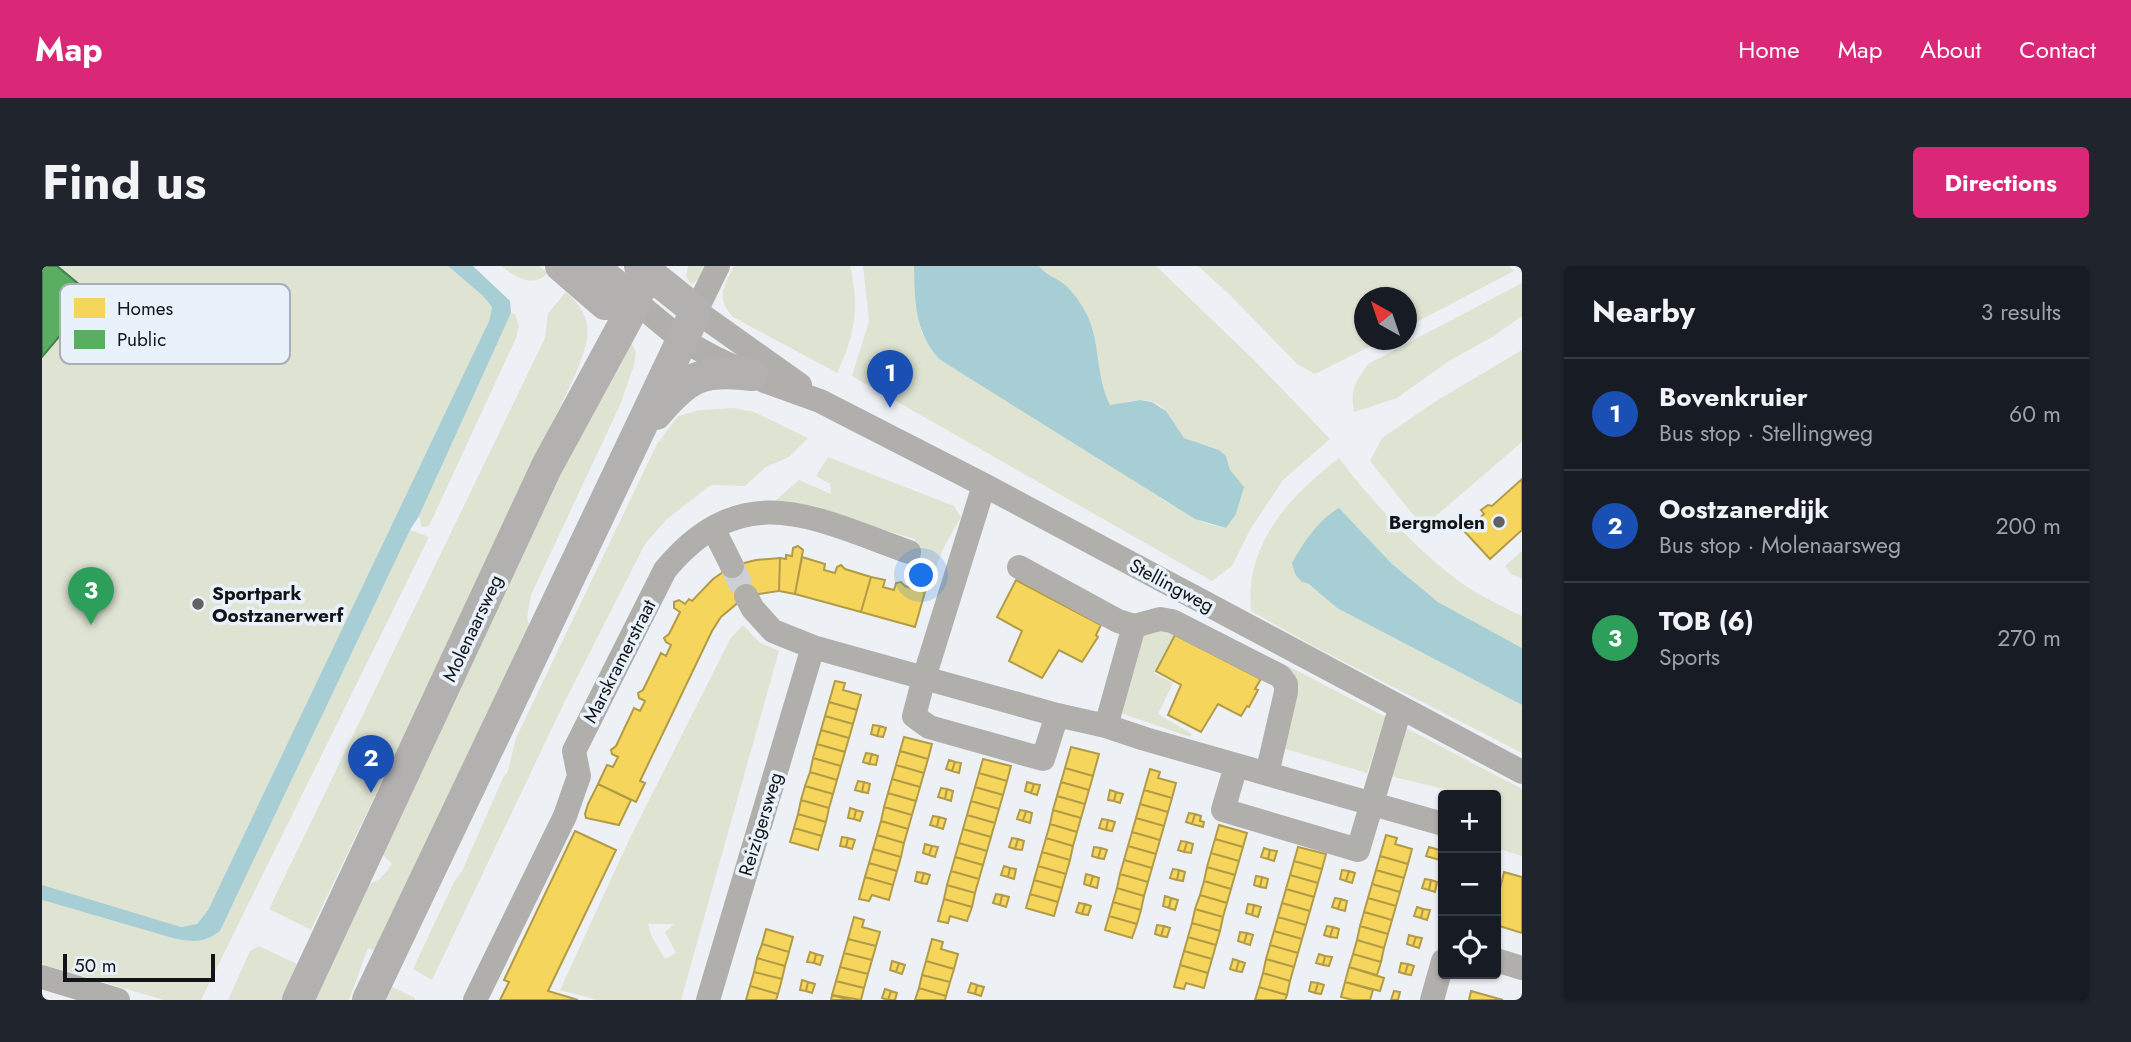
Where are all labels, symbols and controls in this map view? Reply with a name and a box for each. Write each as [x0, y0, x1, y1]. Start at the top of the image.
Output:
text: Map [35, 26, 103, 73]
text: Home [1738, 32, 1800, 67]
text: Map [1838, 32, 1882, 67]
text: About [1920, 32, 1981, 67]
text: Contact [2019, 32, 2096, 67]
text: Find us [42, 147, 206, 217]
button: Directions [1913, 147, 2089, 218]
legend [60, 284, 290, 364]
north arrow [1354, 287, 1417, 350]
text: Nearby [1592, 290, 1695, 333]
text: Homes [117, 295, 174, 322]
text: 3 results [1981, 295, 2061, 329]
text: Public [117, 326, 166, 353]
pin: 1 [867, 350, 913, 408]
text: Bovenkruier [1659, 378, 1808, 416]
text: 1 [1609, 397, 1621, 431]
text: 60 m [2009, 397, 2061, 431]
text: Bus stop · Stellingweg [1659, 416, 1873, 450]
text: Oostzanerdijk [1659, 490, 1829, 528]
place label: Bergmolen [1389, 509, 1485, 536]
text: 2 [1607, 509, 1623, 543]
text: 200 m [1995, 509, 2061, 543]
marker: Bergmolen [1491, 514, 1507, 530]
text: Bus stop · Molenaarsweg [1659, 528, 1901, 562]
street label: Stellingweg [1125, 552, 1219, 619]
your location [904, 558, 938, 592]
pin: 3 [68, 567, 114, 625]
street label: Molenaarsweg [436, 570, 509, 686]
place label: Sportpark Oostzanerwerf [212, 580, 345, 629]
street label: Marskramerstraat [577, 594, 662, 728]
marker: Sportpark Oostzanerwerf [190, 596, 206, 612]
text: TOB (6) [1659, 602, 1754, 640]
text: 3 [1608, 621, 1622, 655]
text: 270 m [1997, 621, 2061, 655]
text: Sports [1659, 640, 1720, 674]
pin: 2 [348, 735, 394, 793]
street label: Reizigersweg [732, 769, 789, 879]
map controls [1438, 790, 1501, 979]
button: + [1438, 790, 1501, 853]
button: − [1438, 853, 1501, 916]
button: locate [1438, 916, 1501, 979]
scale bar [63, 951, 215, 983]
text: 50 m [74, 952, 117, 979]

